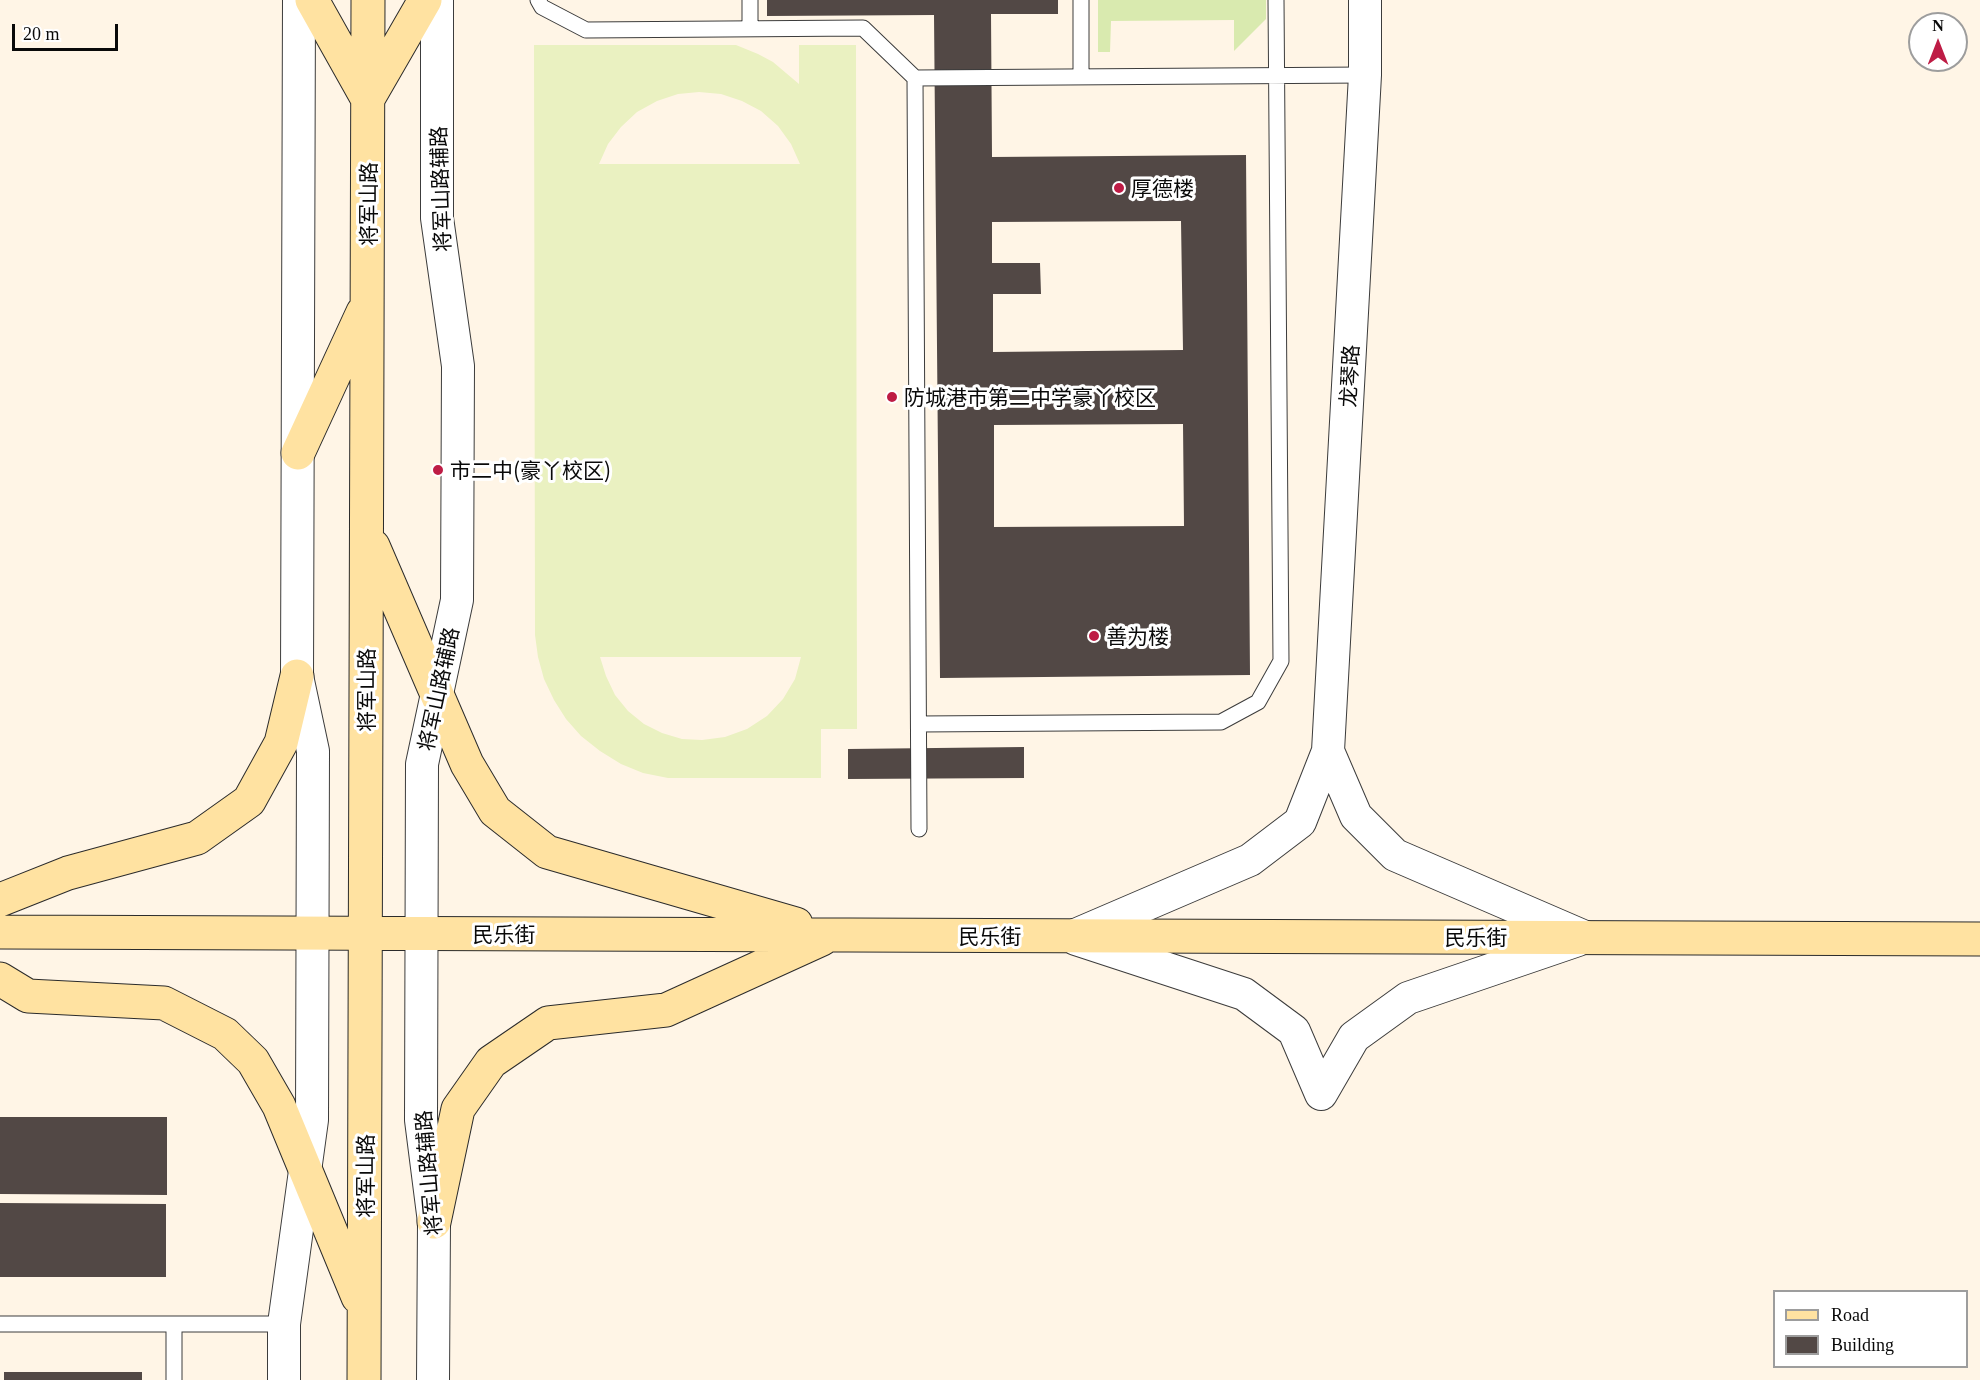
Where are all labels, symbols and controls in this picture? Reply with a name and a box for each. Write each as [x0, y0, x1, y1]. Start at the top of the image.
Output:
scale bar [15, 12, 122, 50]
north arrow [1908, 12, 1968, 72]
text: N [1932, 17, 1944, 34]
text: 20 m [23, 24, 60, 44]
street label: 将军山路辅路 [425, 126, 455, 252]
street label: 将军山路 [355, 162, 381, 246]
place label: 厚德楼 [1131, 175, 1194, 201]
marker: 厚德楼 [1112, 181, 1126, 195]
street label: 龙琴路 [1335, 344, 1363, 408]
place label: 防城港市第二中学豪丫校区 [904, 384, 1156, 410]
marker: 防城港市第二中学豪丫校区 [885, 390, 899, 404]
place label: 市二中(豪丫校区) [450, 457, 611, 483]
marker: 市二中(豪丫校区) [431, 463, 445, 477]
place label: 善为楼 [1106, 623, 1169, 649]
street label: 将军山路辅路 [413, 625, 463, 753]
marker: 善为楼 [1087, 629, 1101, 643]
street label: 将军山路 [353, 648, 379, 732]
street label: 民乐街 [473, 921, 535, 947]
street label: 民乐街 [959, 923, 1021, 949]
street label: 民乐街 [1445, 924, 1507, 950]
street label: 将军山路辅路 [410, 1109, 446, 1237]
street label: 将军山路 [352, 1134, 378, 1218]
legend [1773, 1290, 1968, 1368]
text: Road [1831, 1305, 1869, 1325]
text: Building [1831, 1335, 1894, 1355]

